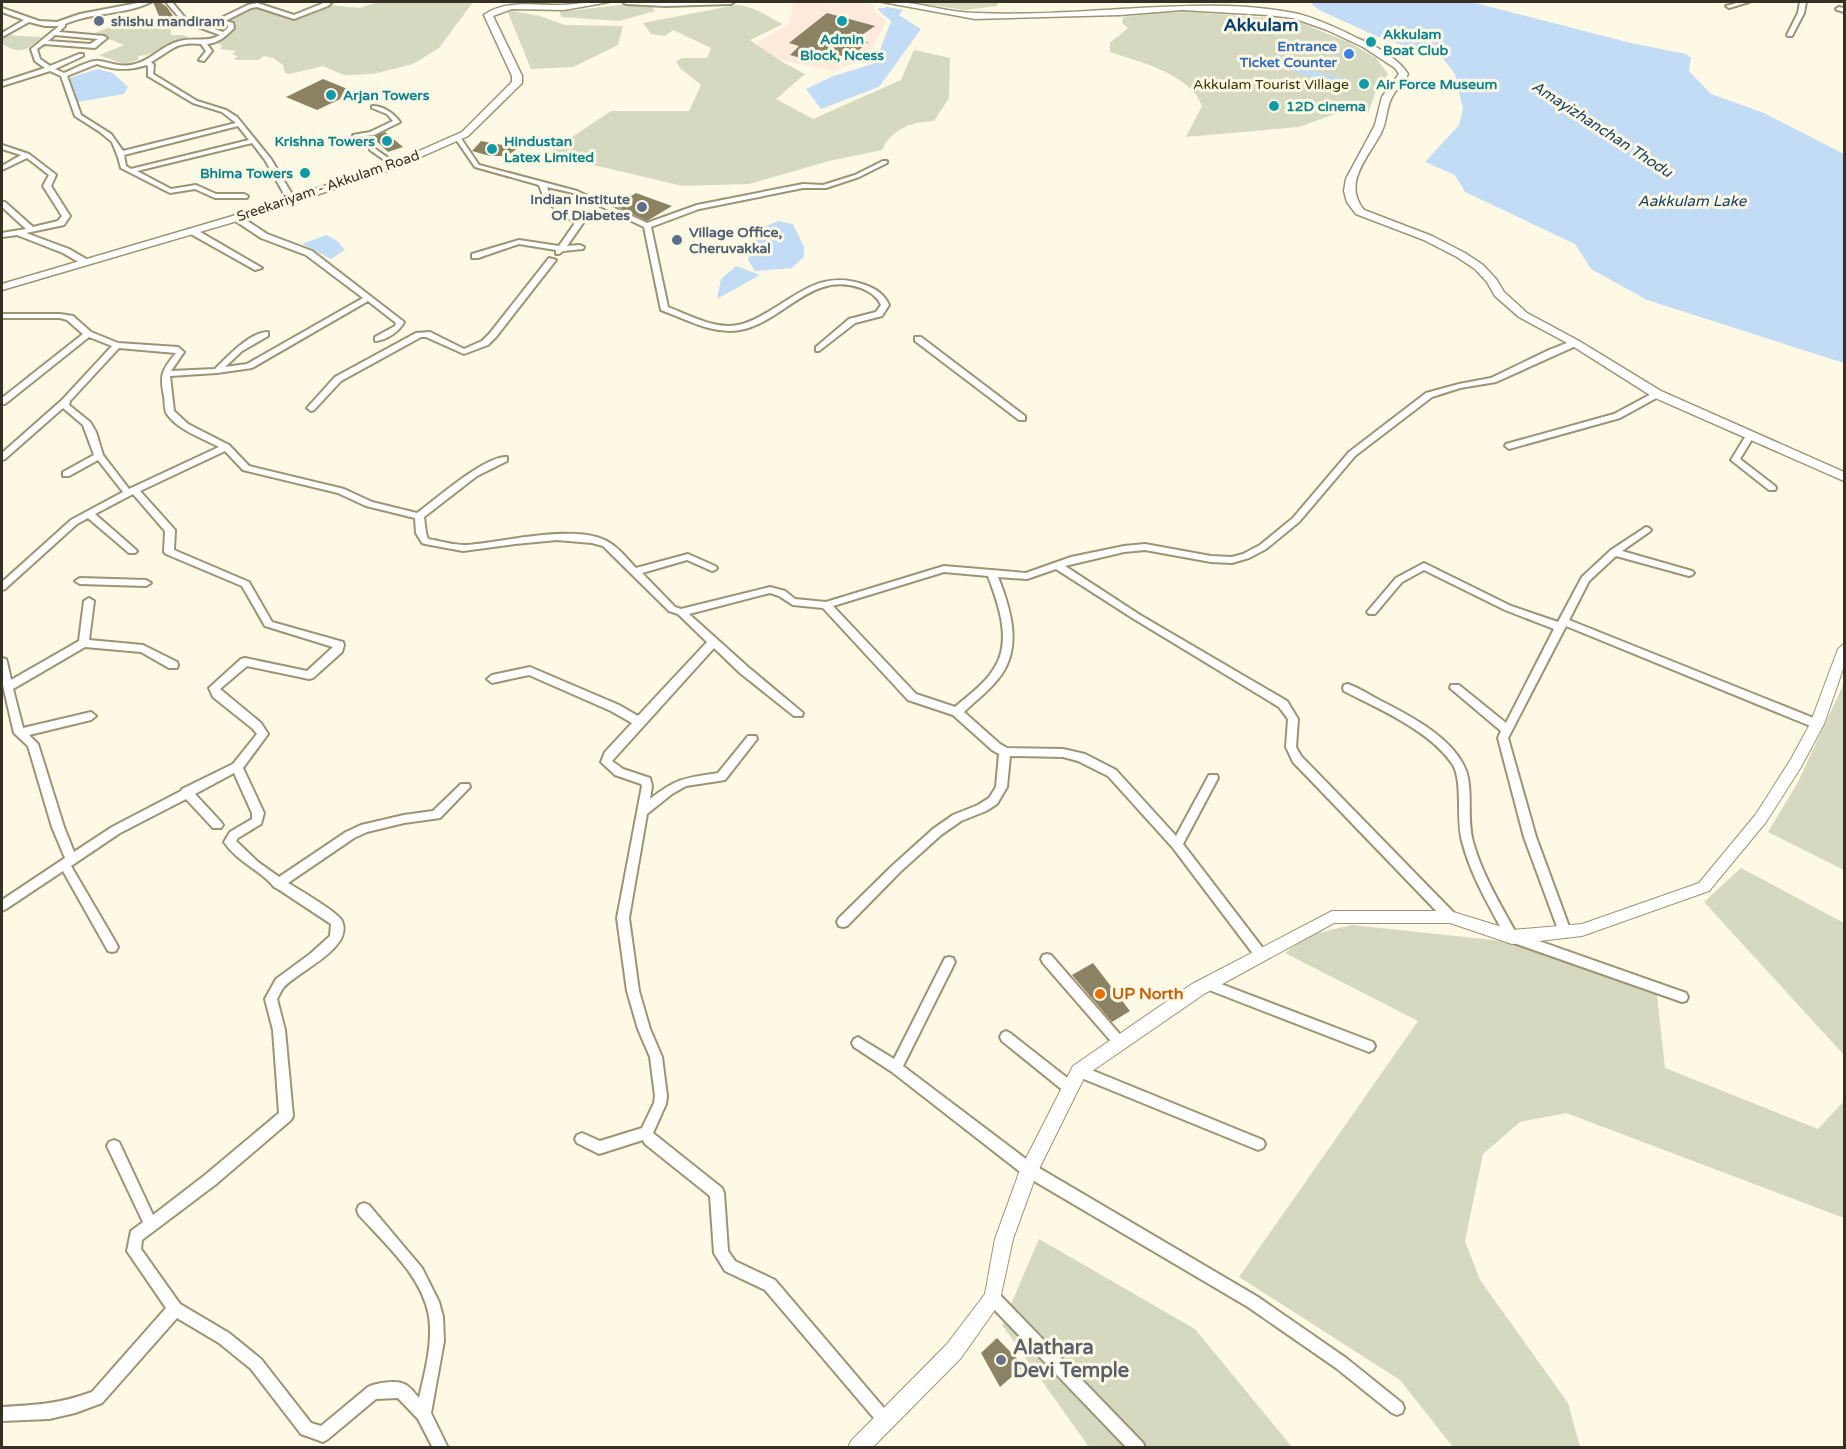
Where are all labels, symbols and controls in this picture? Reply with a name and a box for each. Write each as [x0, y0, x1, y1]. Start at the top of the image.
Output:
place label: shishu mandiram [111, 13, 225, 30]
marker: shishu mandiram [92, 14, 106, 28]
marker: Admin Block, Ncess [835, 14, 849, 28]
district label: Akkulam [1223, 14, 1299, 36]
place label: Akkulam Boat Club [1383, 26, 1449, 59]
place label: Admin Block, Ncess [800, 31, 884, 64]
marker: Akkulam Boat Club [1364, 35, 1378, 49]
place label: Entrance Ticket Counter [1239, 38, 1338, 71]
marker: Entrance Ticket Counter [1342, 47, 1356, 61]
park label: Akkulam Tourist Village [1193, 76, 1349, 93]
place label: Air Force Museum [1376, 76, 1497, 93]
marker: Air Force Museum [1357, 77, 1371, 91]
water label: Amayizhanchan Thodu [1528, 77, 1676, 182]
place label: Arjan Towers [343, 87, 430, 104]
marker: Arjan Towers [324, 88, 338, 102]
place label: 12D cinema [1286, 98, 1366, 115]
marker: 12D cinema [1267, 99, 1281, 113]
place label: Krishna Towers [274, 133, 375, 150]
place label: Hindustan Latex Limited [504, 133, 594, 166]
marker: Krishna Towers [380, 134, 394, 148]
marker: Hindustan Latex Limited [485, 142, 499, 156]
street label: Sreekariyam - Akkulam Road [234, 147, 422, 225]
place label: Bhima Towers [200, 165, 293, 182]
marker: Bhima Towers [298, 166, 312, 180]
place label: Indian Institute Of Diabetes [530, 191, 630, 224]
water label: Aakkulam Lake [1638, 192, 1748, 210]
marker: Indian Institute Of Diabetes [635, 200, 649, 214]
place label: Village Office, Cheruvakkal [689, 224, 782, 257]
marker: Village Office, Cheruvakkal [670, 233, 684, 247]
place label: UP North [1112, 984, 1183, 1004]
marker: UP North [1093, 987, 1107, 1001]
place label: Alathara Devi Temple [1013, 1336, 1129, 1383]
marker: Alathara Devi Temple [994, 1353, 1008, 1367]

